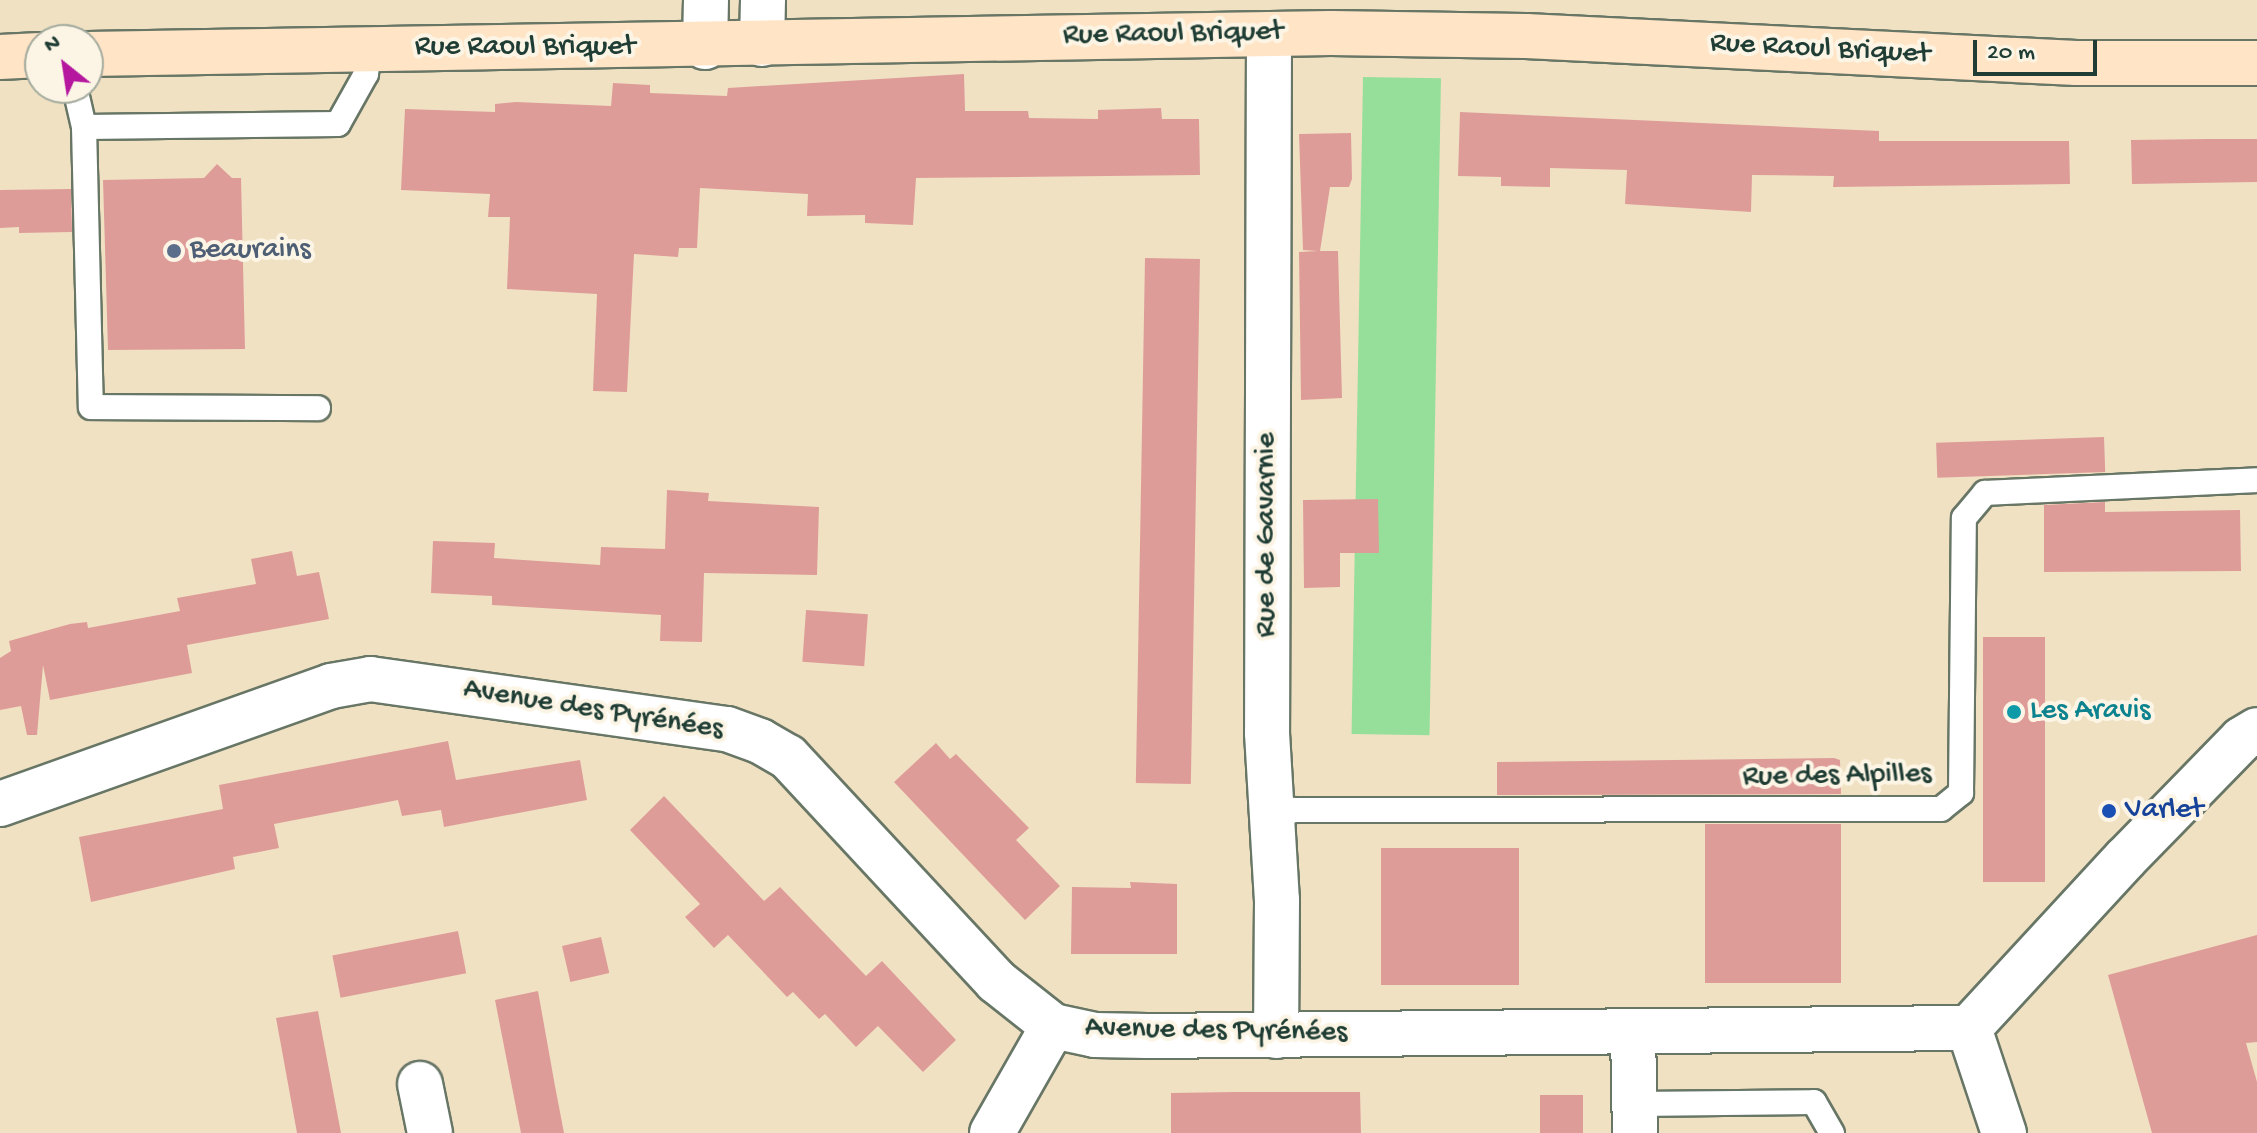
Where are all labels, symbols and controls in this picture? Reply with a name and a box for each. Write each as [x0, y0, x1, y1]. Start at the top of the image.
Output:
street label: Rue Raoul Briquet [1063, 15, 1283, 55]
north arrow [24, 24, 104, 104]
scale bar [1977, 24, 2101, 74]
street label: Rue Raoul Briquet [1709, 26, 1931, 74]
text: N [40, 30, 66, 60]
street label: Rue Raoul Briquet [415, 30, 635, 66]
text: 20 m [1987, 39, 2035, 68]
place label: Beaurains [190, 233, 311, 269]
marker: Beaurains [165, 242, 183, 260]
street label: Rue de Gavarnie [1250, 433, 1286, 637]
street label: Avenue des Pyrénées [461, 673, 725, 749]
place label: Les Aravis [2030, 694, 2150, 730]
marker: Les Aravis [2005, 703, 2023, 721]
street label: Rue des Alpilles [1742, 757, 1932, 797]
place label: Varlet [2125, 793, 2203, 829]
marker: Varlet [2100, 802, 2118, 820]
street label: Avenue des Pyrénées [1085, 1012, 1347, 1052]

